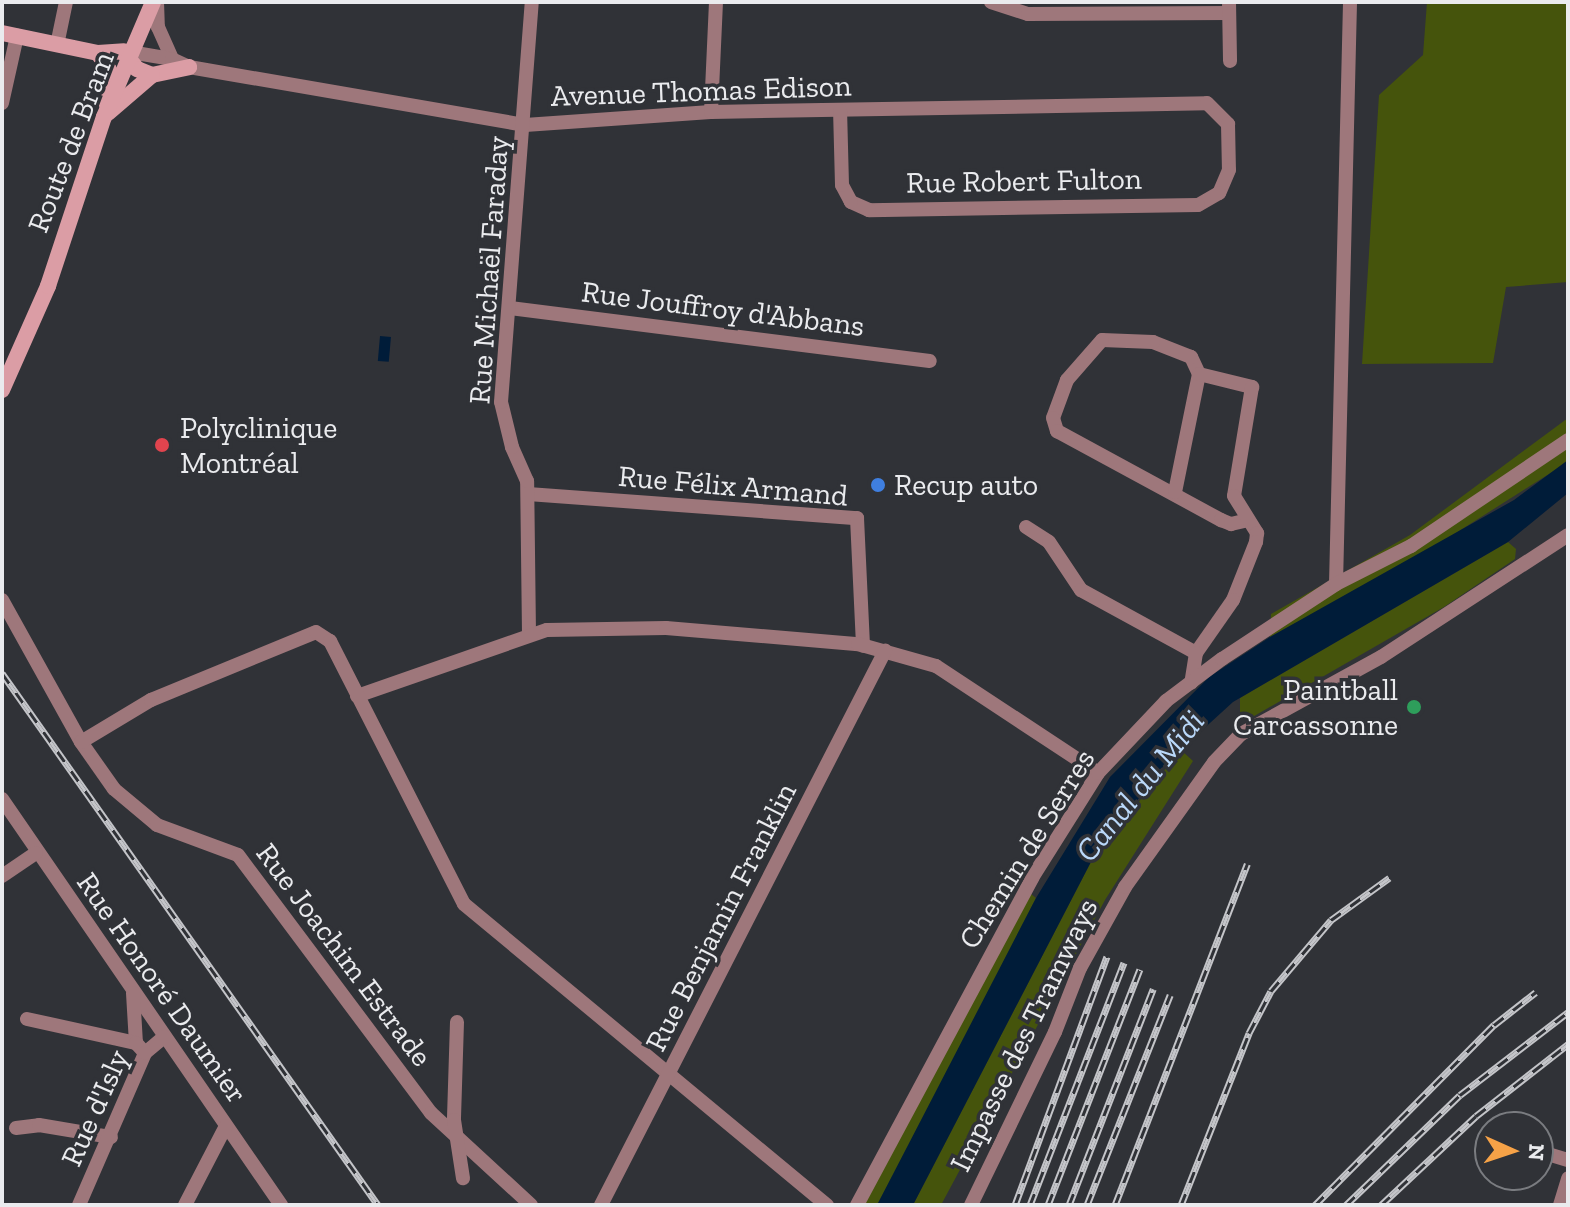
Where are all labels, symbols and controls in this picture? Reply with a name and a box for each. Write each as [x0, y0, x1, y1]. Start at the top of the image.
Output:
street label: Route de Bram [20, 46, 122, 238]
street label: Avenue Thomas Edison [550, 68, 852, 114]
street label: Rue Michaël Faraday [462, 135, 516, 405]
street label: Rue Robert Fulton [906, 161, 1142, 201]
street label: Rue Jouffroy d'Abbans [579, 274, 867, 344]
place label: Polyclinique Montréal [180, 410, 337, 480]
marker: Polyclinique Montréal [151, 434, 173, 456]
street label: Rue Félix Armand [616, 458, 850, 514]
place label: Recup auto [894, 467, 1038, 503]
marker: Recup auto [869, 476, 887, 494]
place label: Paintball Carcassonne [1233, 672, 1398, 742]
marker: Paintball Carcassonne [1405, 698, 1423, 716]
water label: Canal du Midi [1067, 703, 1213, 869]
street label: Chemin de Serres [951, 743, 1103, 955]
street label: Rue Benjamin Franklin [638, 777, 804, 1057]
street label: Rue Joachim Estrade [248, 836, 440, 1074]
street label: Rue Honoré Daumier [69, 866, 255, 1110]
street label: Impasse des Tramways [942, 892, 1106, 1178]
street label: Rue d'Isly [53, 1044, 137, 1172]
north arrow [1474, 1111, 1554, 1191]
text: N [1523, 1143, 1550, 1161]

